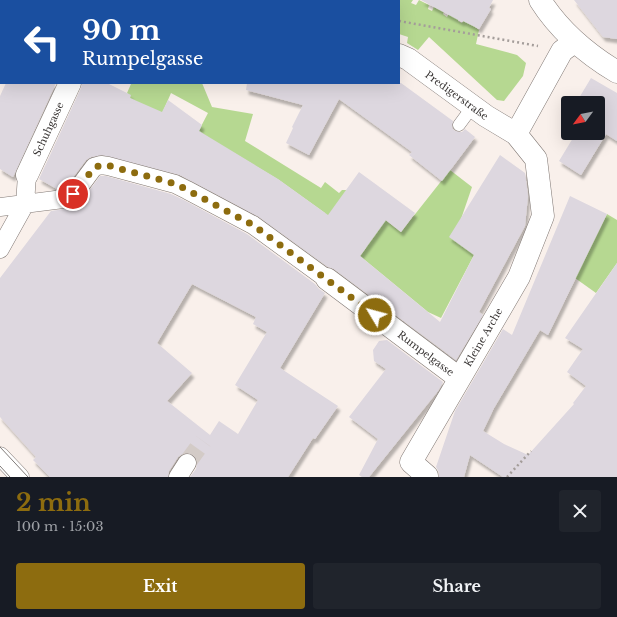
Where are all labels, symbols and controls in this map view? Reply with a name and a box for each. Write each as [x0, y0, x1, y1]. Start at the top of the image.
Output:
text: 90 m [82, 13, 160, 48]
icon: left [16, 16, 68, 68]
text: Rumpelgasse [82, 48, 203, 70]
street label: Predigerstraße [423, 68, 491, 123]
north arrow [561, 96, 605, 140]
map controls [561, 96, 605, 140]
street label: Schuhgasse [30, 100, 67, 159]
pin [56, 177, 90, 211]
icon: arrive [62, 183, 84, 205]
position arrow [354, 294, 396, 336]
street label: Kleine Arche [461, 305, 506, 369]
street label: Rumpelgasse [395, 328, 457, 379]
text: 2 min [16, 488, 91, 517]
button: close [559, 490, 601, 532]
text: 100 m · 15:03 [16, 518, 103, 535]
button: Exit [16, 563, 305, 609]
button: Share [313, 563, 601, 609]

